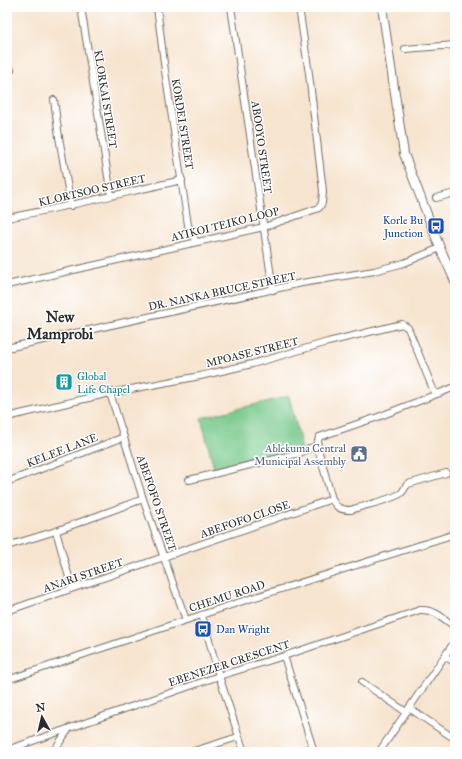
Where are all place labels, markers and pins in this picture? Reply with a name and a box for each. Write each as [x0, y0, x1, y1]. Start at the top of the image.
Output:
place label: Korle Bu Junction [383, 214, 423, 241]
bus stop icon: Korle Bu Junction [426, 216, 446, 236]
place label: Global Life Chapel [77, 370, 130, 396]
building icon: Global Life Chapel [54, 372, 74, 392]
place label: Ablekuma Central Municipal Assembly [254, 442, 347, 468]
public building icon: Ablekuma Central Municipal Assembly [349, 444, 369, 464]
bus stop icon: Dan Wright [193, 619, 213, 639]
place label: Dan Wright [216, 623, 270, 636]

